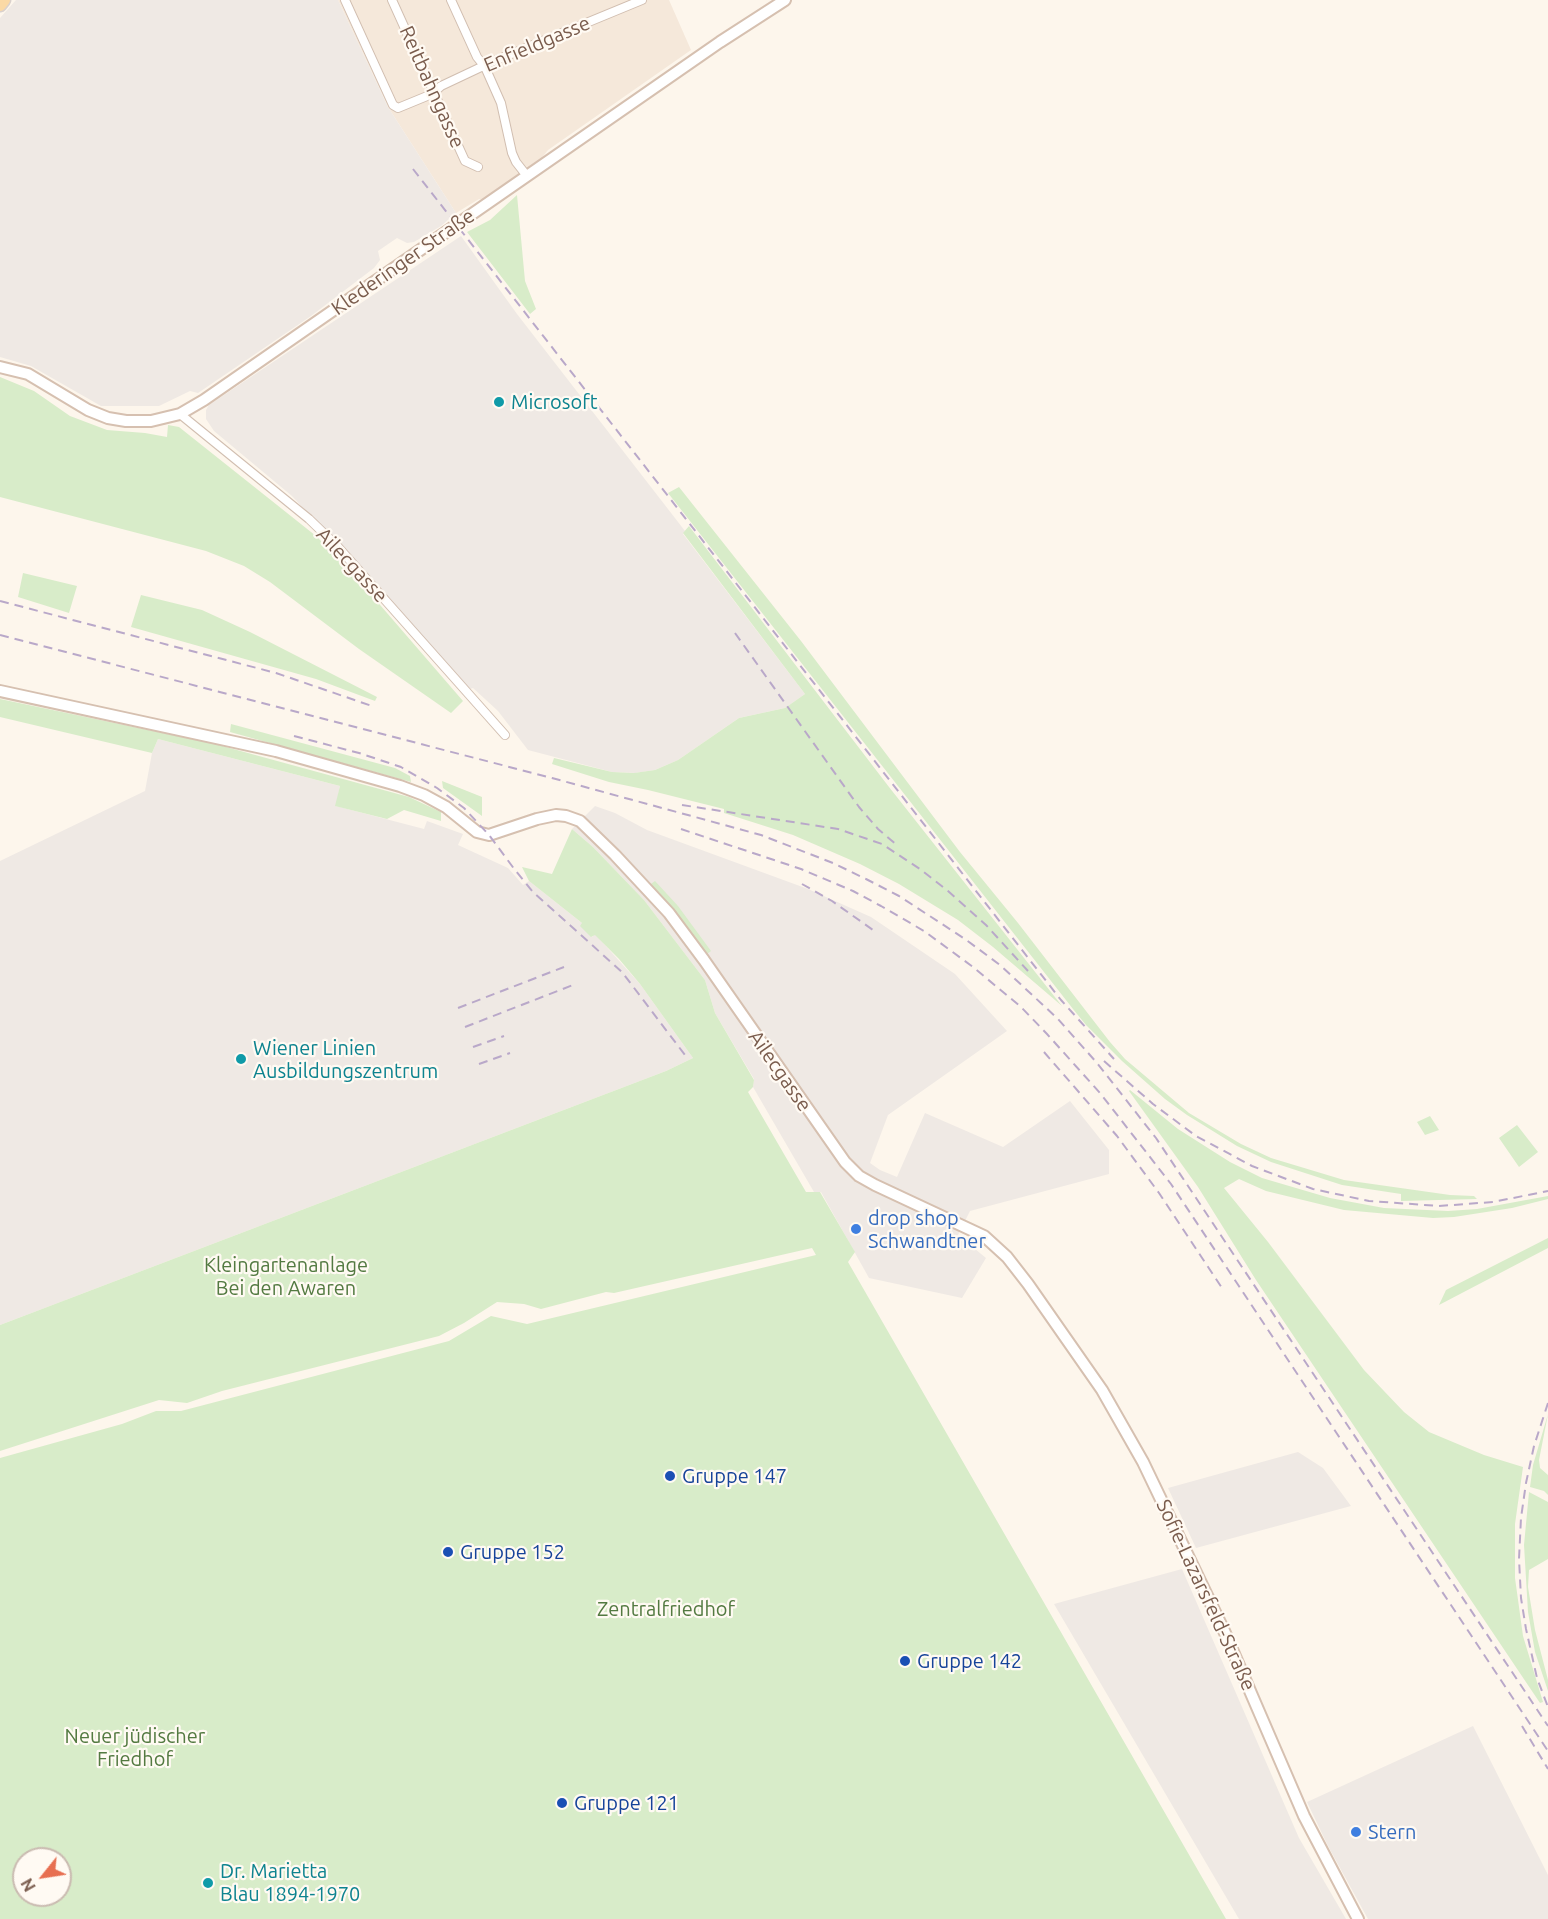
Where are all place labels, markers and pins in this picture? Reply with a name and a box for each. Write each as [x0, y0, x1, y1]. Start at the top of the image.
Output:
place label: Microsoft [511, 390, 598, 414]
marker: Microsoft [492, 395, 506, 409]
place label: Wiener Linien Ausbildungszentrum [253, 1036, 438, 1083]
marker: Wiener Linien Ausbildungszentrum [234, 1052, 248, 1066]
place label: drop shop Schwandtner [868, 1206, 986, 1253]
marker: drop shop Schwandtner [849, 1222, 863, 1236]
place label: Gruppe 147 [682, 1464, 787, 1488]
marker: Gruppe 147 [663, 1469, 677, 1483]
place label: Gruppe 152 [460, 1540, 565, 1564]
marker: Gruppe 152 [441, 1545, 455, 1559]
place label: Gruppe 142 [917, 1649, 1022, 1673]
marker: Gruppe 142 [898, 1654, 912, 1668]
place label: Gruppe 121 [574, 1791, 679, 1815]
marker: Gruppe 121 [555, 1796, 569, 1810]
place label: Stern [1368, 1820, 1416, 1844]
marker: Stern [1349, 1825, 1363, 1839]
place label: Dr. Marietta Blau 1894-1970 [220, 1859, 360, 1906]
marker: Dr. Marietta Blau 1894-1970 [201, 1876, 215, 1890]

